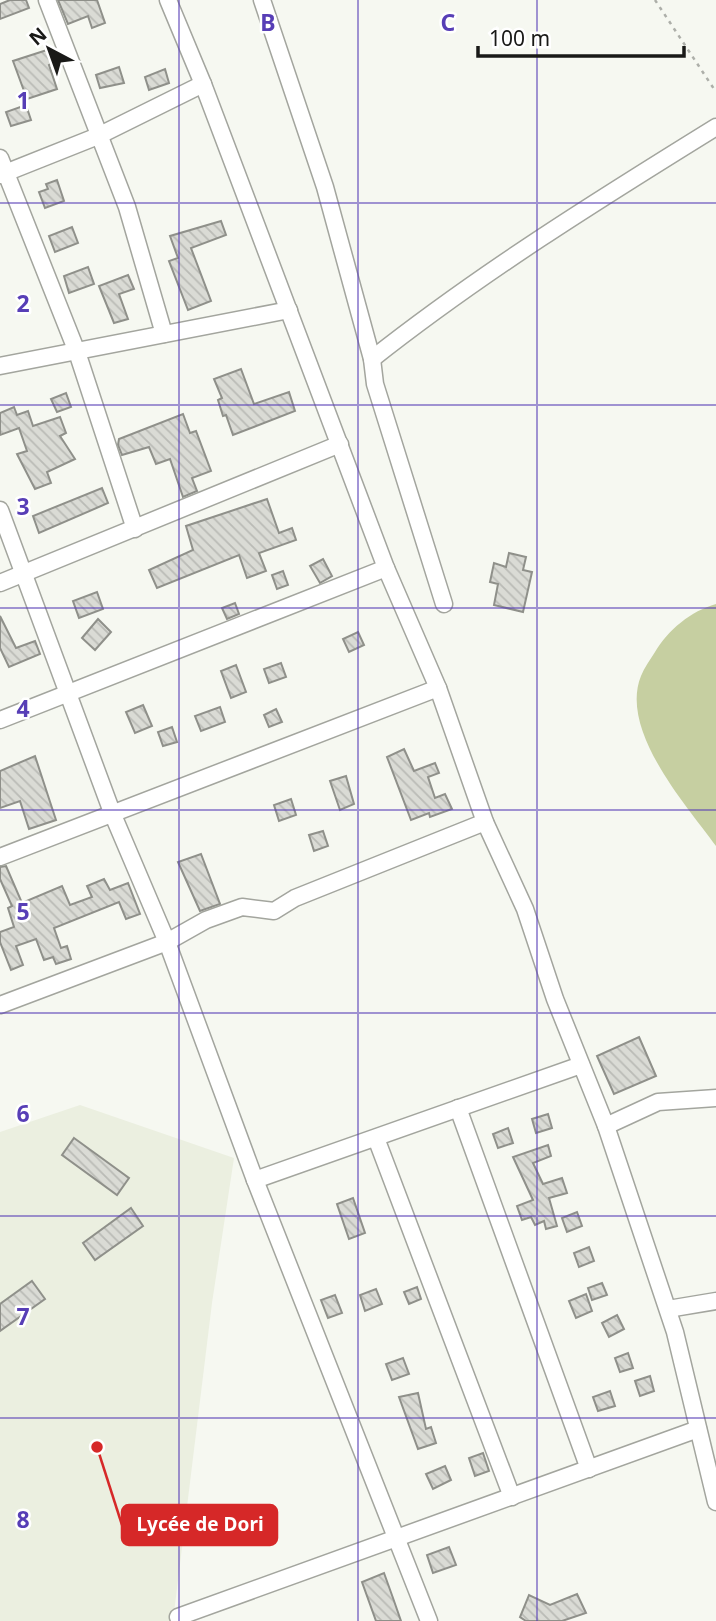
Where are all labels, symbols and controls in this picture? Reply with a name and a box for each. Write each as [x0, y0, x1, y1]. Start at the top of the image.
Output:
text: B [260, 6, 276, 38]
text: C [441, 6, 456, 38]
north arrow [14, 14, 84, 84]
scale bar [478, 14, 684, 58]
text: N [23, 21, 52, 51]
text: 100 m [489, 24, 550, 52]
text: 1 [16, 84, 30, 116]
text: 2 [16, 287, 30, 319]
text: 3 [16, 490, 30, 522]
text: 4 [16, 692, 30, 724]
text: 5 [16, 895, 30, 927]
text: 6 [16, 1097, 30, 1129]
text: 7 [16, 1300, 30, 1332]
text: 8 [16, 1503, 30, 1535]
callout: Lycée de Dori [122, 1505, 277, 1545]
text: Lycée de Dori [136, 1511, 264, 1537]

